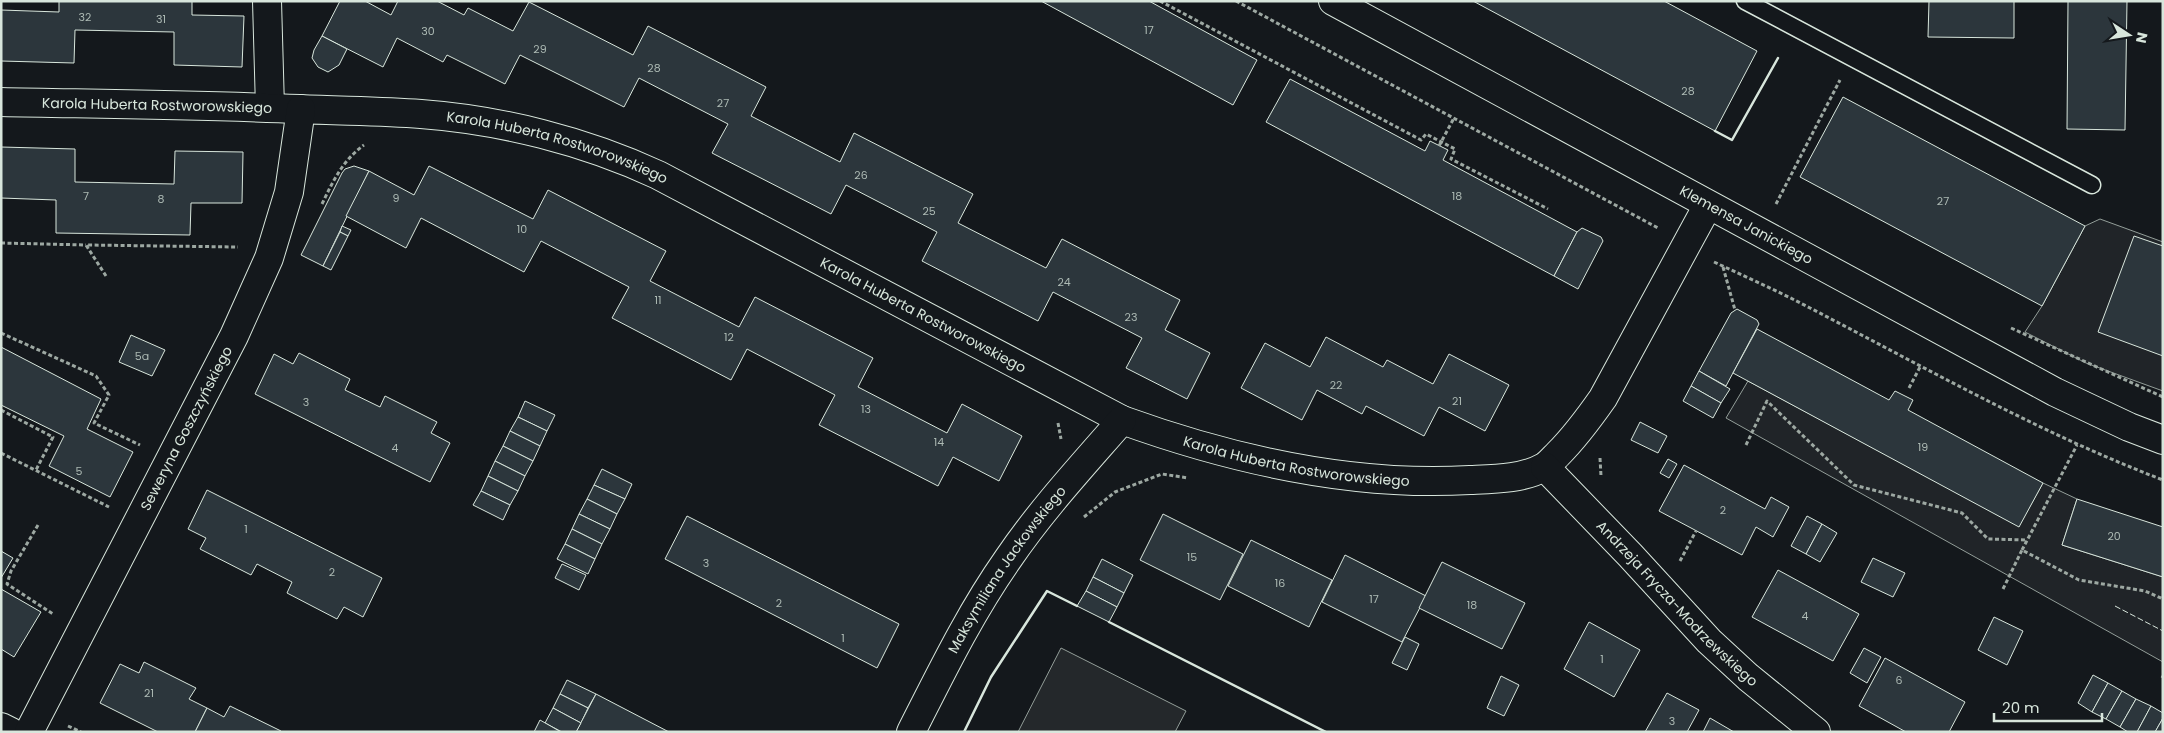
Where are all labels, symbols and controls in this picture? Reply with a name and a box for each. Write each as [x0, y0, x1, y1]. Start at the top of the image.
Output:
house number: 32 [79, 9, 91, 25]
north arrow [2104, 10, 2154, 60]
house number: 31 [156, 11, 166, 27]
house number: 17 [1144, 22, 1154, 38]
house number: 30 [421, 23, 435, 39]
text: N [2131, 30, 2153, 45]
house number: 29 [533, 41, 547, 57]
house number: 28 [647, 60, 661, 76]
house number: 28 [1681, 83, 1695, 99]
street label: Karola Huberta Rostworowskiego [42, 93, 272, 118]
house number: 27 [717, 95, 729, 111]
street label: Karola Huberta Rostworowskiego [445, 106, 671, 189]
house number: 26 [854, 167, 868, 183]
street label: Klemensa Janickiego [1676, 181, 1816, 269]
house number: 7 [83, 188, 89, 204]
house number: 18 [1452, 188, 1462, 204]
house number: 9 [393, 190, 400, 206]
house number: 8 [158, 191, 165, 207]
house number: 27 [1937, 193, 1949, 209]
house number: 25 [922, 203, 936, 219]
house number: 10 [517, 221, 527, 237]
street label: Karola Huberta Rostworowskiego [817, 252, 1030, 378]
house number: 24 [1057, 274, 1071, 290]
house number: 11 [654, 292, 662, 308]
house number: 23 [1125, 309, 1137, 325]
house number: 12 [724, 329, 734, 345]
street label: Seweryna Goszczyńskiego [135, 342, 237, 514]
house number: 5a [135, 348, 149, 364]
house number: 22 [1330, 377, 1342, 393]
house number: 21 [1452, 393, 1462, 409]
house number: 3 [303, 394, 309, 410]
house number: 13 [861, 401, 871, 417]
street label: Karola Huberta Rostworowskiego [1181, 431, 1410, 491]
house number: 14 [934, 434, 944, 450]
house number: 19 [1918, 439, 1928, 455]
house number: 4 [392, 440, 399, 456]
house number: 5 [76, 463, 83, 479]
street label: Maksymiliana Jackowskiego [943, 481, 1071, 657]
house number: 2 [1720, 502, 1726, 518]
street label: Andrzeja Frycza-Modrzewskiego [1592, 516, 1762, 691]
house number: 1 [244, 521, 248, 537]
house number: 20 [2107, 528, 2121, 544]
house number: 15 [1187, 549, 1197, 565]
house number: 3 [703, 555, 709, 571]
house number: 2 [329, 564, 335, 580]
house number: 16 [1275, 575, 1285, 591]
house number: 17 [1369, 591, 1379, 607]
house number: 2 [776, 595, 782, 611]
house number: 18 [1467, 597, 1477, 613]
house number: 4 [1802, 608, 1809, 624]
house number: 1 [841, 630, 845, 646]
house number: 1 [1600, 651, 1604, 667]
house number: 6 [1896, 672, 1903, 688]
house number: 21 [144, 685, 154, 701]
scale bar [1994, 690, 2102, 722]
text: 20 m [2002, 697, 2040, 718]
house number: 3 [1669, 713, 1675, 729]

